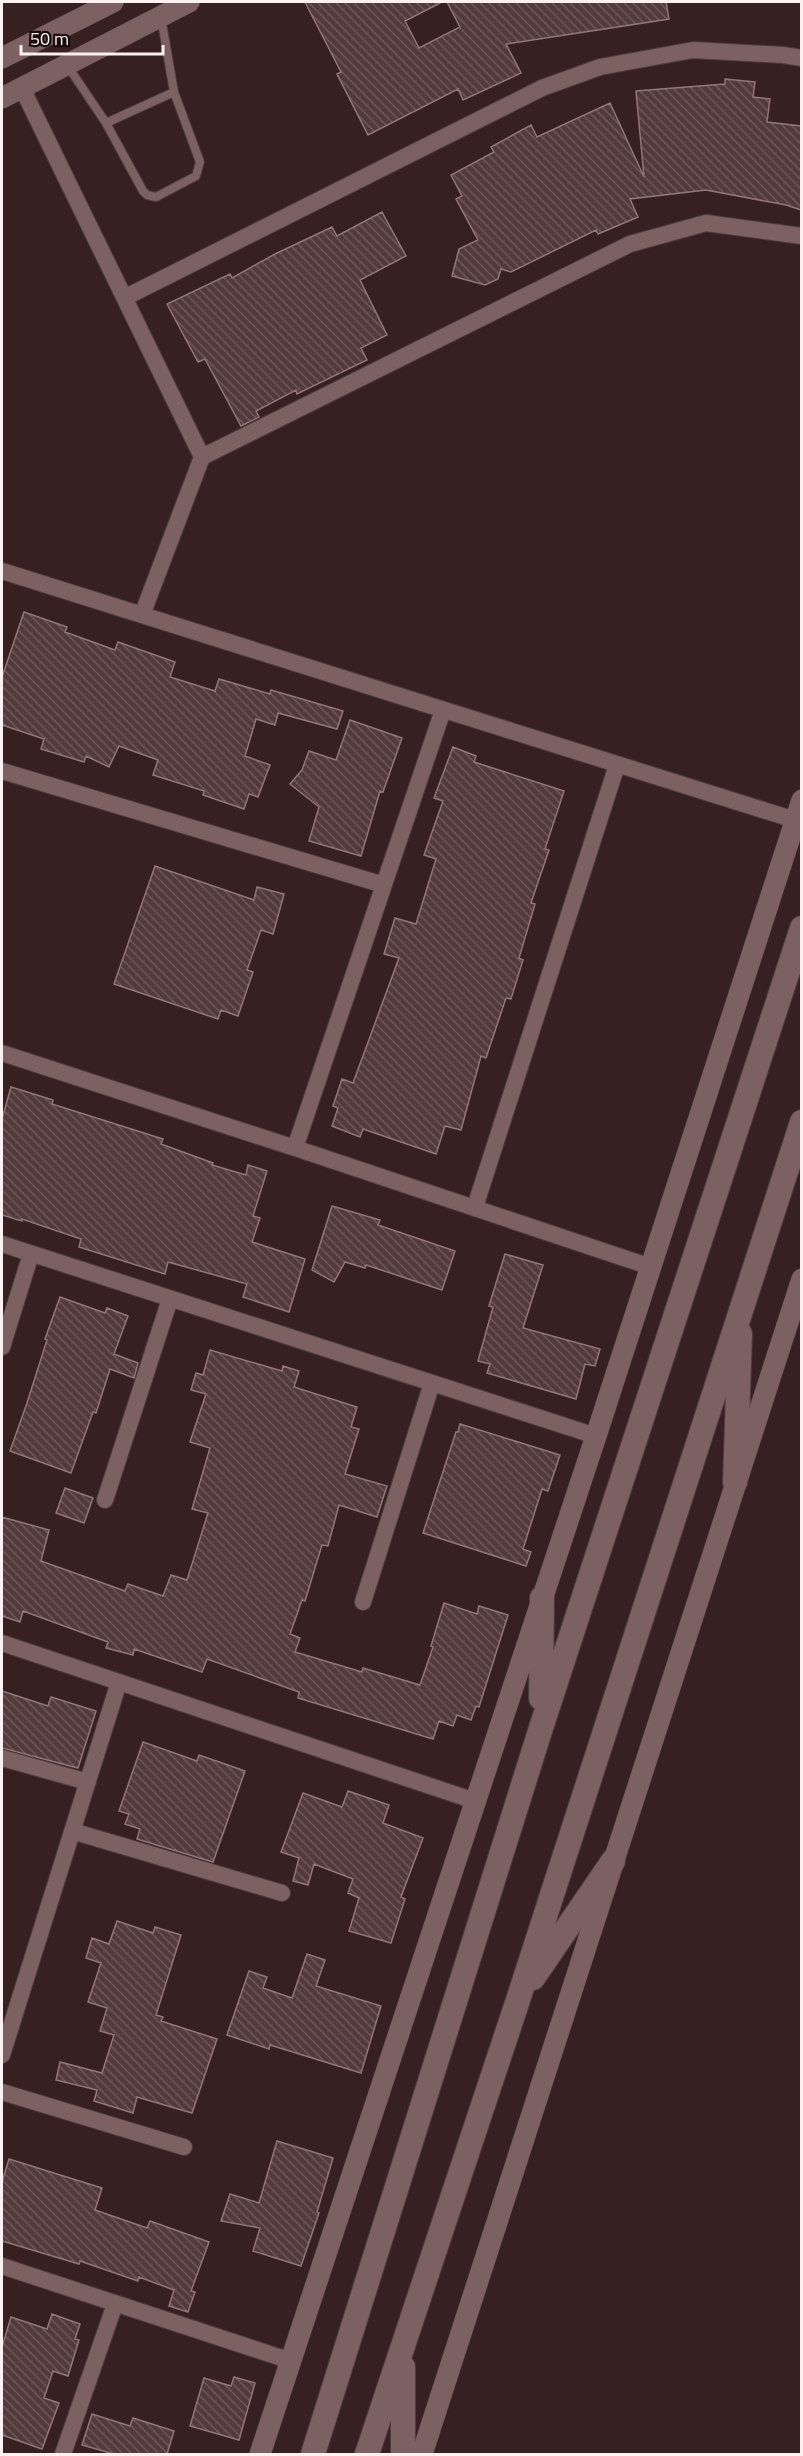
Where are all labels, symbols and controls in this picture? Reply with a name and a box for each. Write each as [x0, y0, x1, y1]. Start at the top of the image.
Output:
scale bar [21, 18, 164, 56]
text: 50 m [30, 25, 69, 52]

